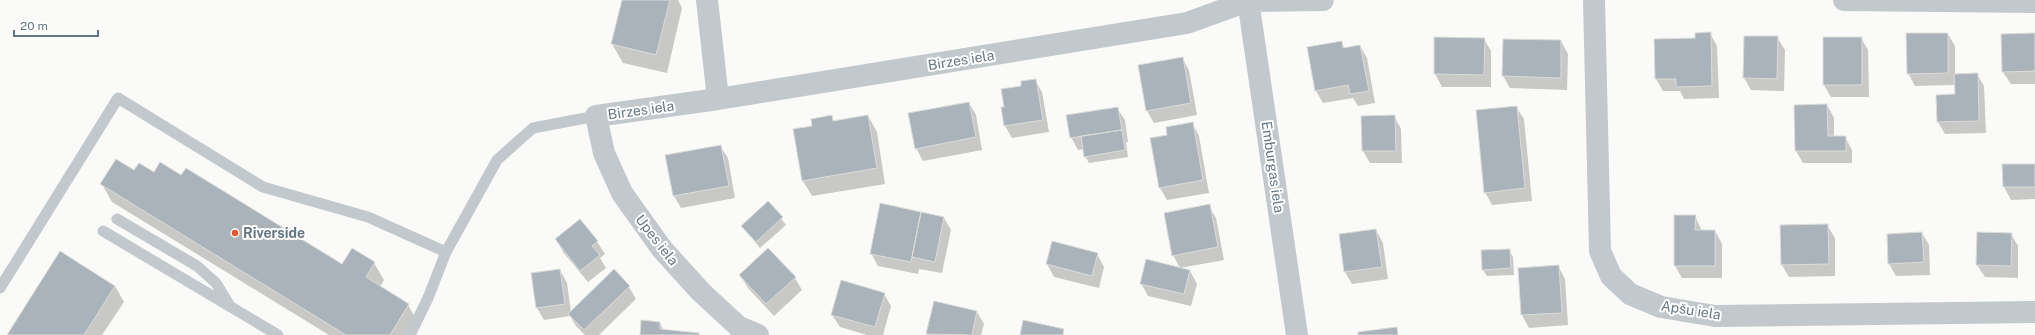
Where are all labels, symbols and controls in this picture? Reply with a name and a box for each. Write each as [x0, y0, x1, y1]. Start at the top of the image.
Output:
scale bar [14, 12, 98, 38]
text: 20 m [20, 19, 48, 33]
street label: Birzes iela [927, 47, 995, 73]
street label: Birzes iela [607, 97, 675, 123]
street label: Emburgas iela [1259, 120, 1287, 214]
street label: Upes iela [632, 212, 682, 268]
place label: Riverside [243, 225, 305, 241]
marker: Riverside [230, 228, 240, 238]
street label: Apšu iela [1660, 297, 1722, 323]

